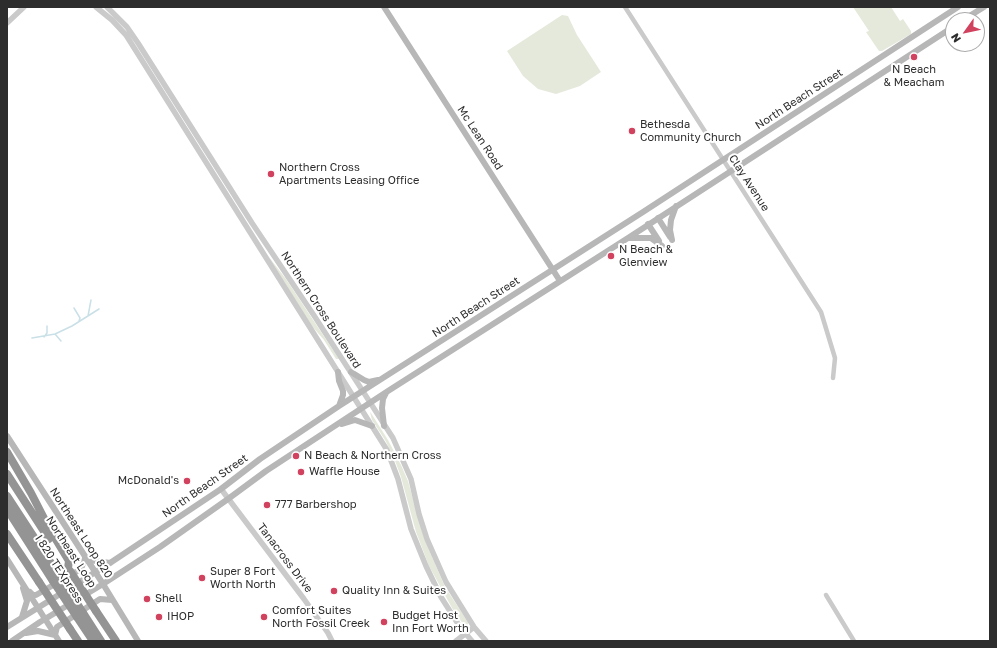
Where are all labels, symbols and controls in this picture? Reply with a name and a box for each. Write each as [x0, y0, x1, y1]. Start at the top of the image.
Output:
north arrow [945, 12, 985, 52]
text: N [948, 31, 963, 45]
marker: N Beach & Meacham [909, 52, 919, 62]
place label: N Beach & Meacham [884, 63, 944, 89]
street label: North Beach Street [753, 66, 845, 132]
street label: Mc Lean Road [454, 104, 506, 172]
place label: Bethesda Community Church [640, 118, 741, 144]
marker: Bethesda Community Church [627, 126, 637, 136]
street label: Clay Avenue [726, 152, 772, 214]
place label: Northern Cross Apartments Leasing Office [279, 161, 419, 187]
marker: Northern Cross Apartments Leasing Office [266, 169, 276, 179]
place label: N Beach & Glenview [619, 243, 673, 269]
street label: Northern Cross Boulevard [278, 249, 364, 371]
marker: N Beach & Glenview [606, 251, 616, 261]
street label: North Beach Street [430, 274, 522, 340]
place label: N Beach & Northern Cross [304, 449, 441, 463]
marker: N Beach & Northern Cross [291, 451, 301, 461]
street label: North Beach Street [160, 452, 250, 520]
place label: Waffle House [309, 465, 380, 479]
marker: Waffle House [296, 467, 306, 477]
place label: McDonald's [118, 474, 179, 488]
marker: McDonald's [182, 476, 192, 486]
street label: Northeast Loop 820 [47, 485, 115, 581]
place label: 777 Barbershop [275, 498, 357, 512]
marker: 777 Barbershop [262, 500, 272, 510]
street label: Northeast Loop [43, 514, 99, 590]
street label: Tanacross Drive [255, 521, 315, 595]
street label: I 820 TEXpress [32, 532, 86, 606]
place label: Super 8 Fort Worth North [210, 565, 276, 591]
marker: Super 8 Fort Worth North [197, 573, 207, 583]
place label: Quality Inn & Suites [342, 584, 446, 598]
marker: Quality Inn & Suites [329, 586, 339, 596]
place label: Shell [155, 592, 182, 606]
marker: Shell [142, 594, 152, 604]
place label: Comfort Suites North Fossil Creek [272, 604, 370, 630]
place label: Budget Host Inn Fort Worth [392, 609, 469, 635]
place label: IHOP [167, 610, 194, 624]
marker: IHOP [154, 612, 164, 622]
marker: Comfort Suites North Fossil Creek [259, 612, 269, 622]
marker: Budget Host Inn Fort Worth [379, 617, 389, 627]

